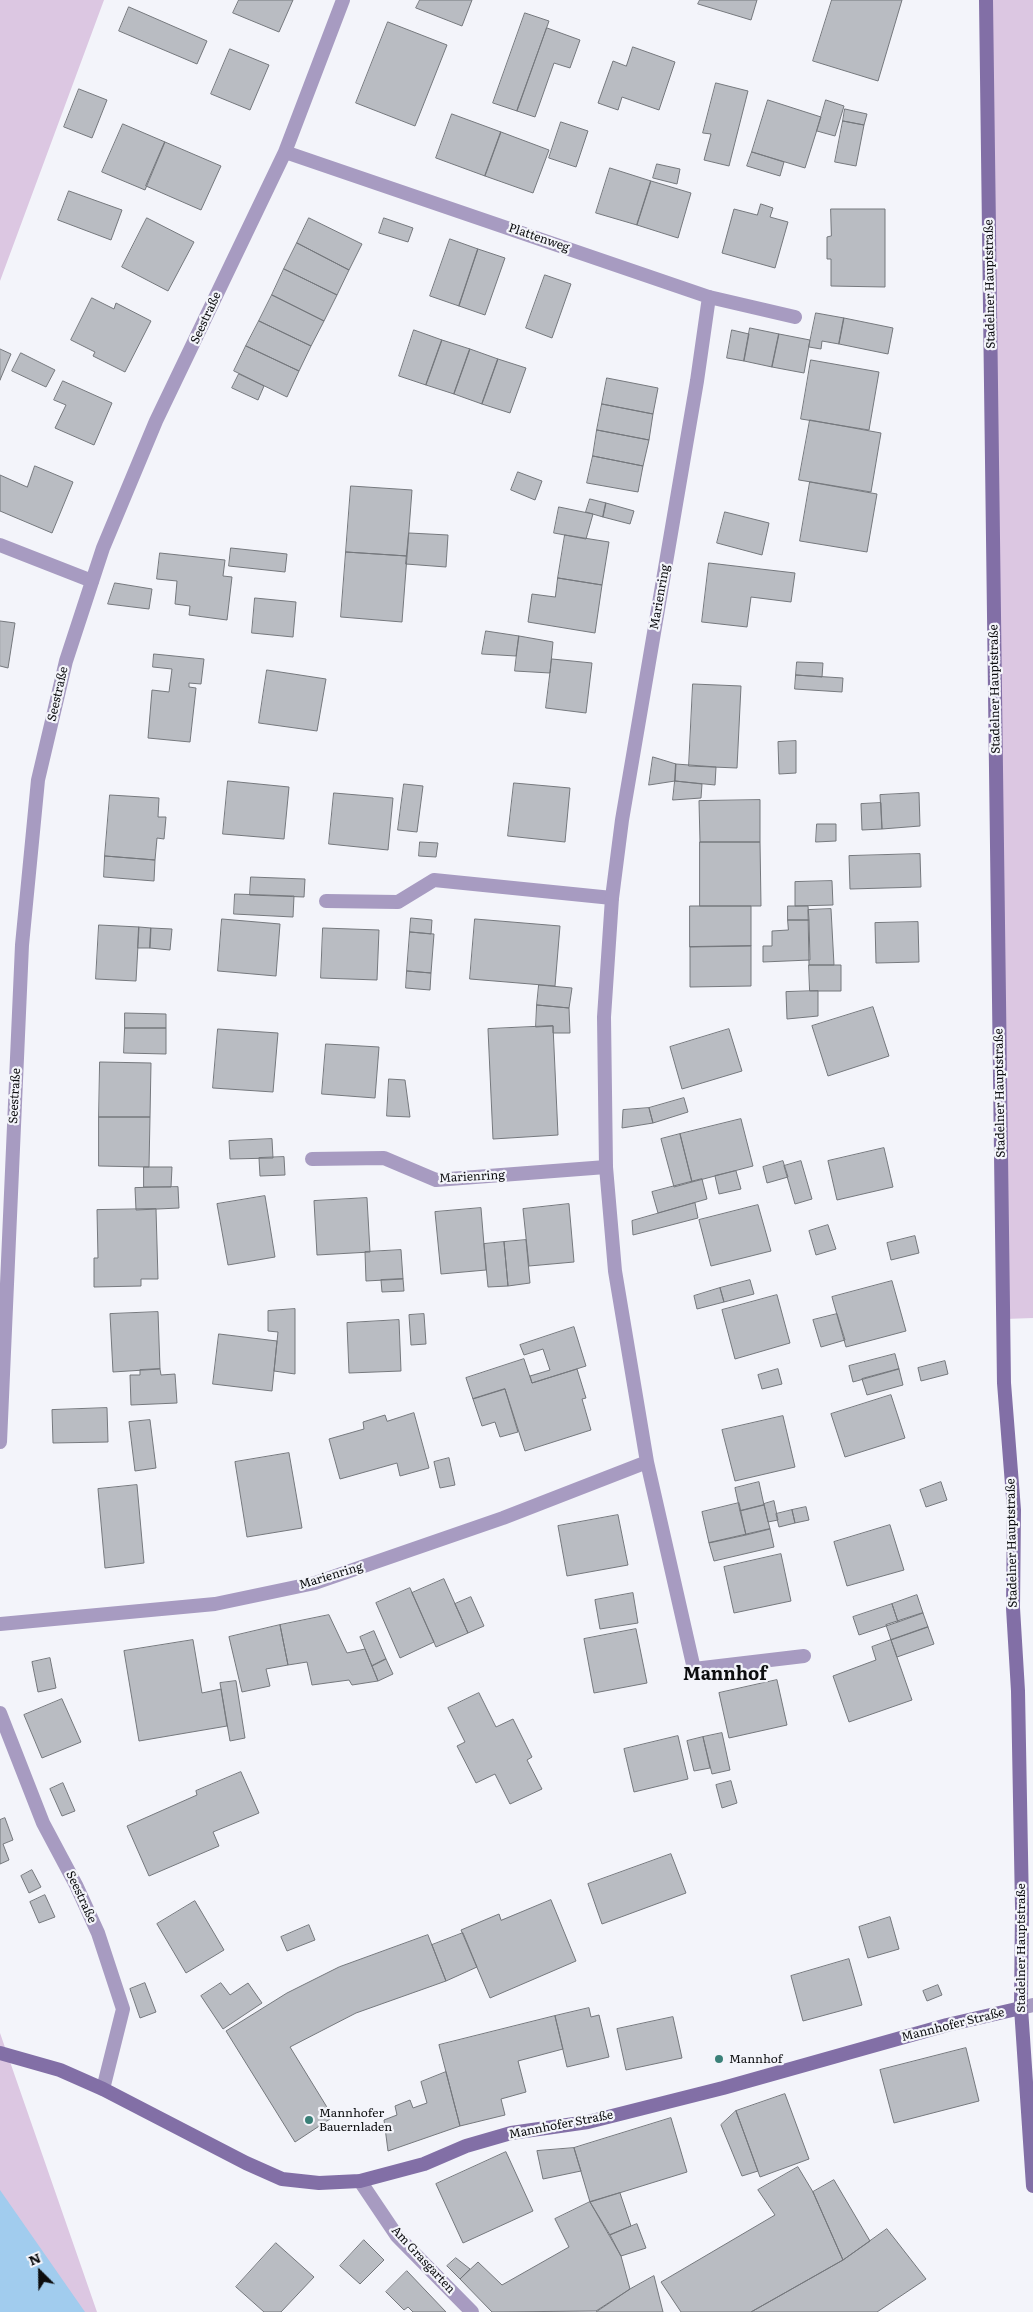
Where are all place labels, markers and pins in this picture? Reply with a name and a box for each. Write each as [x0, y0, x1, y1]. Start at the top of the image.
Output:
place label: Mannhof [729, 2052, 782, 2066]
marker: Mannhof [713, 2053, 725, 2065]
place label: Mannhofer Bauernladen [319, 2106, 392, 2134]
marker: Mannhofer Bauernladen [303, 2114, 315, 2126]

